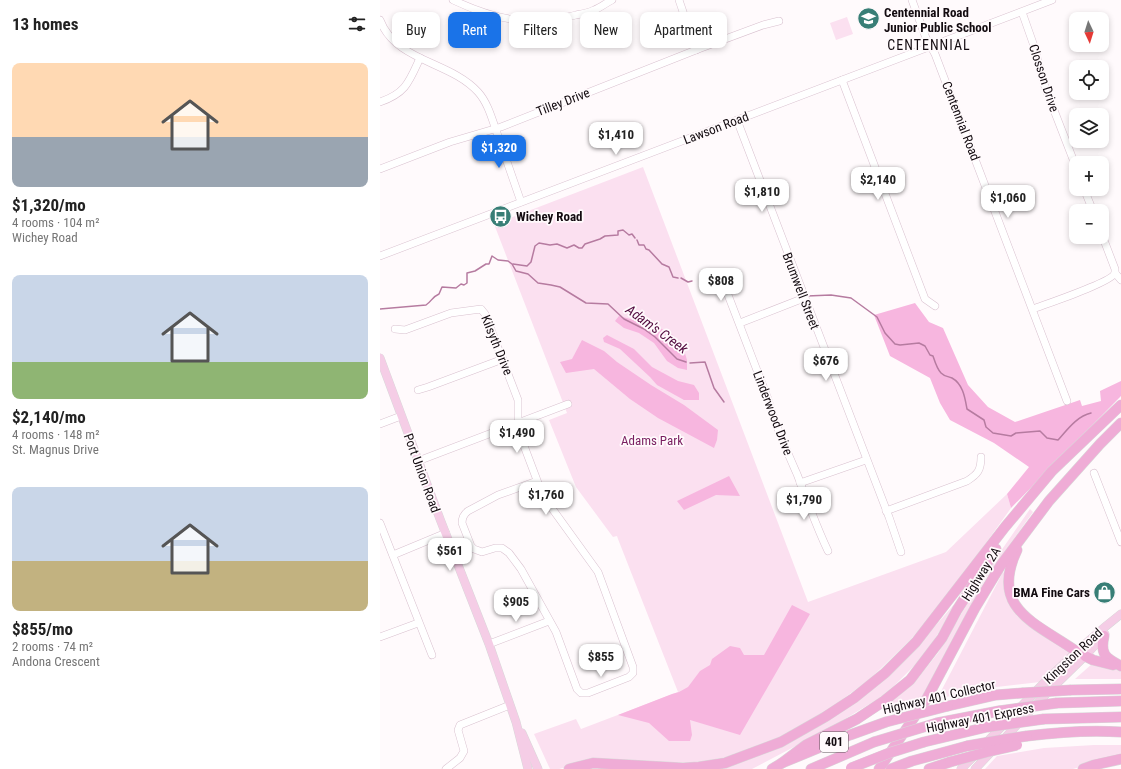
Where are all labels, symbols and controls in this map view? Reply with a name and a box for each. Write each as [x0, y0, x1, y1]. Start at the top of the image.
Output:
place label: Centennial Road Junior Public School [884, 5, 992, 35]
school or university icon: Centennial Road Junior Public School [855, 6, 881, 32]
chip: Buy [392, 12, 440, 48]
chip: Rent [448, 12, 501, 48]
chip: Filters [509, 12, 572, 48]
chip: New [580, 12, 632, 48]
chip: Apartment [640, 12, 727, 48]
north arrow [1069, 12, 1109, 52]
map controls [1069, 12, 1109, 244]
icon: filters [346, 13, 368, 35]
text: 13 homes [12, 14, 78, 34]
district label: CENTENNIAL [887, 37, 971, 53]
street label: Closson Drive [1026, 42, 1062, 114]
button: locate [1069, 60, 1109, 100]
street label: Centennial Road [939, 79, 983, 163]
street label: Tilley Drive [534, 85, 592, 119]
icon: home [154, 89, 226, 161]
button: layers [1069, 108, 1109, 148]
street label: Lawson Road [681, 109, 751, 147]
pin: $1,410 [583, 122, 649, 156]
text: $1,410 [598, 127, 634, 142]
pin: $1,320 [466, 135, 532, 169]
text: $1,320 [481, 140, 517, 155]
button: + [1069, 156, 1109, 196]
pin: $2,140 [845, 167, 911, 201]
text: $2,140 [860, 172, 896, 187]
pin: $1,810 [729, 179, 795, 213]
text: $1,810 [744, 184, 780, 199]
pin: $1,060 [975, 185, 1041, 219]
text: $1,060 [990, 190, 1026, 205]
text: $1,320/mo [12, 195, 86, 215]
bus stop icon: Wichey Road [488, 203, 514, 229]
button: − [1069, 204, 1109, 244]
place label: Wichey Road [516, 209, 583, 224]
text: 4 rooms · 104 m² [12, 215, 99, 230]
text: Wichey Road [12, 230, 78, 245]
street label: Brumwell Street [779, 250, 823, 332]
pin: $808 [697, 268, 745, 302]
text: $808 [708, 273, 734, 288]
icon: home [154, 301, 226, 373]
water label: Adam's Creek [622, 301, 692, 357]
street label: Kilsyth Drive [478, 313, 516, 377]
pin: $676 [802, 348, 850, 382]
text: $676 [813, 353, 839, 368]
street label: Linderwood Drive [750, 369, 796, 457]
text: $2,140/mo [12, 407, 86, 427]
pin: $1,490 [484, 420, 550, 454]
text: $1,490 [499, 425, 535, 440]
text: 4 rooms · 148 m² [12, 427, 99, 442]
street label: Port Union Road [401, 431, 443, 515]
park label: Adams Park [621, 433, 683, 448]
text: St. Magnus Drive [12, 442, 99, 457]
pin: $1,760 [513, 482, 579, 516]
text: $1,760 [528, 487, 564, 502]
pin: $1,790 [771, 487, 837, 521]
text: $1,790 [786, 492, 822, 507]
icon: home [154, 513, 226, 585]
pin: $561 [426, 538, 474, 572]
text: $561 [437, 543, 463, 558]
street label: Highway 2A [959, 544, 1004, 604]
shop icon: BMA Fine Cars [1092, 579, 1118, 605]
place label: BMA Fine Cars [1013, 585, 1090, 600]
pin: $905 [492, 589, 540, 623]
text: $905 [503, 594, 529, 609]
text: $855/mo [12, 619, 73, 639]
street label: Kingston Road [1041, 625, 1105, 687]
text: 2 rooms · 74 m² [12, 639, 93, 654]
pin: $855 [577, 644, 625, 678]
text: $855 [588, 649, 614, 664]
text: Andona Crescent [12, 654, 100, 669]
street label: Highway 401 Collector [881, 677, 997, 717]
street label: Highway 401 Express [925, 700, 1035, 736]
road number: 401 [820, 732, 848, 752]

